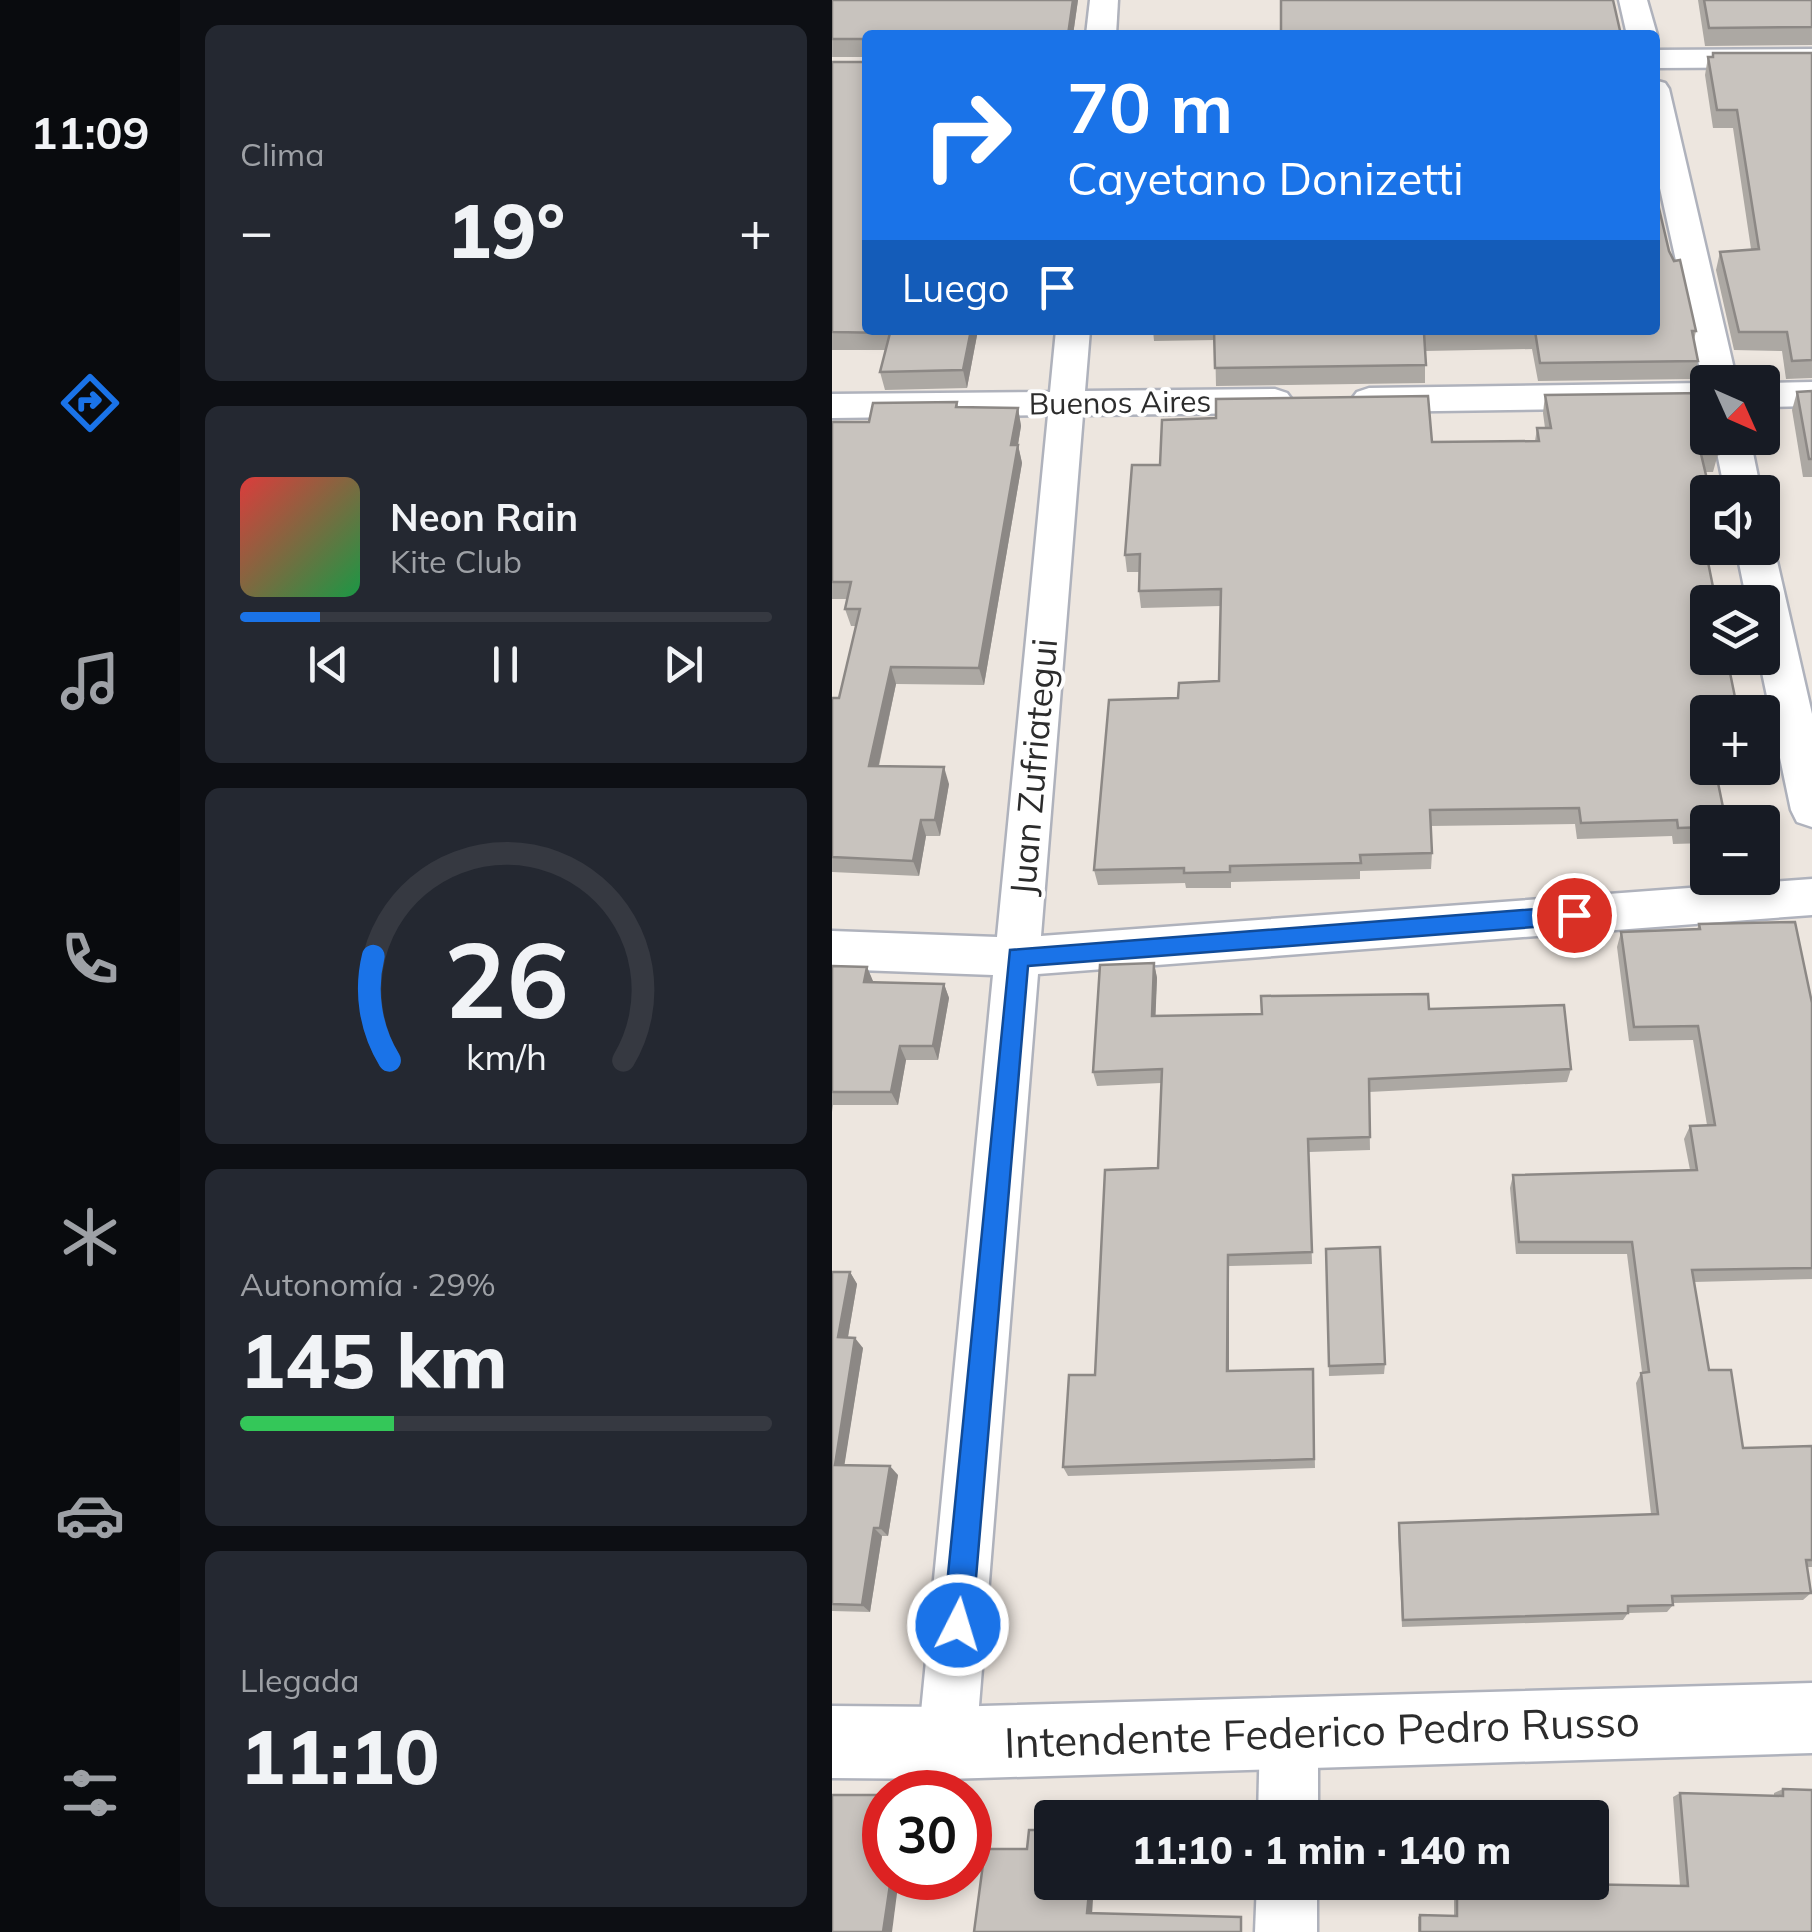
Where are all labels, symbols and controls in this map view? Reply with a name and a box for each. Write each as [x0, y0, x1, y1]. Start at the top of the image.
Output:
text: 70 m [1067, 63, 1233, 151]
icon: right [902, 70, 1032, 200]
text: 11:09 [30, 104, 150, 160]
text: Clima [240, 134, 324, 174]
text: Cayetano Donizetti [1067, 150, 1464, 206]
text: 19° [447, 183, 565, 277]
text: − [240, 196, 273, 265]
text: + [739, 196, 772, 265]
icon: arrive [1030, 260, 1085, 315]
text: Luego [902, 264, 1010, 312]
north arrow [1690, 365, 1780, 455]
map controls [1690, 365, 1780, 895]
icon: directions [55, 368, 125, 438]
street label: Buenos Aires [1028, 381, 1212, 423]
button: sound [1690, 475, 1780, 565]
text: Neon Rain [390, 493, 578, 541]
text: Kite Club [390, 541, 522, 581]
button: layers [1690, 585, 1780, 675]
icon: previous [301, 637, 356, 692]
icon: pause [478, 637, 533, 692]
icon: next [656, 637, 711, 692]
street label: Juan Zufriategui [1000, 637, 1066, 897]
icon: music [55, 646, 125, 716]
button: + [1690, 695, 1780, 785]
button: − [1690, 805, 1780, 895]
pin [1532, 873, 1617, 958]
icon: arrive [1547, 888, 1602, 943]
text: 26 [444, 913, 568, 1044]
icon: phone [55, 924, 125, 994]
text: km/h [466, 1034, 546, 1079]
icon: climate [55, 1202, 125, 1272]
text: Autonomía · 29% [240, 1264, 496, 1304]
text: 145 km [240, 1313, 508, 1407]
icon: car [55, 1480, 125, 1550]
position arrow [906, 1573, 1010, 1677]
text: Llegada [240, 1660, 359, 1700]
street label: Intendente Federico Pedro Russo [1003, 1694, 1641, 1769]
text: 11:10 [240, 1709, 440, 1803]
icon: filters [55, 1758, 125, 1828]
speed limit sign: 30 [862, 1770, 992, 1900]
text: 11:10 · 1 min · 140 m [1132, 1826, 1511, 1874]

